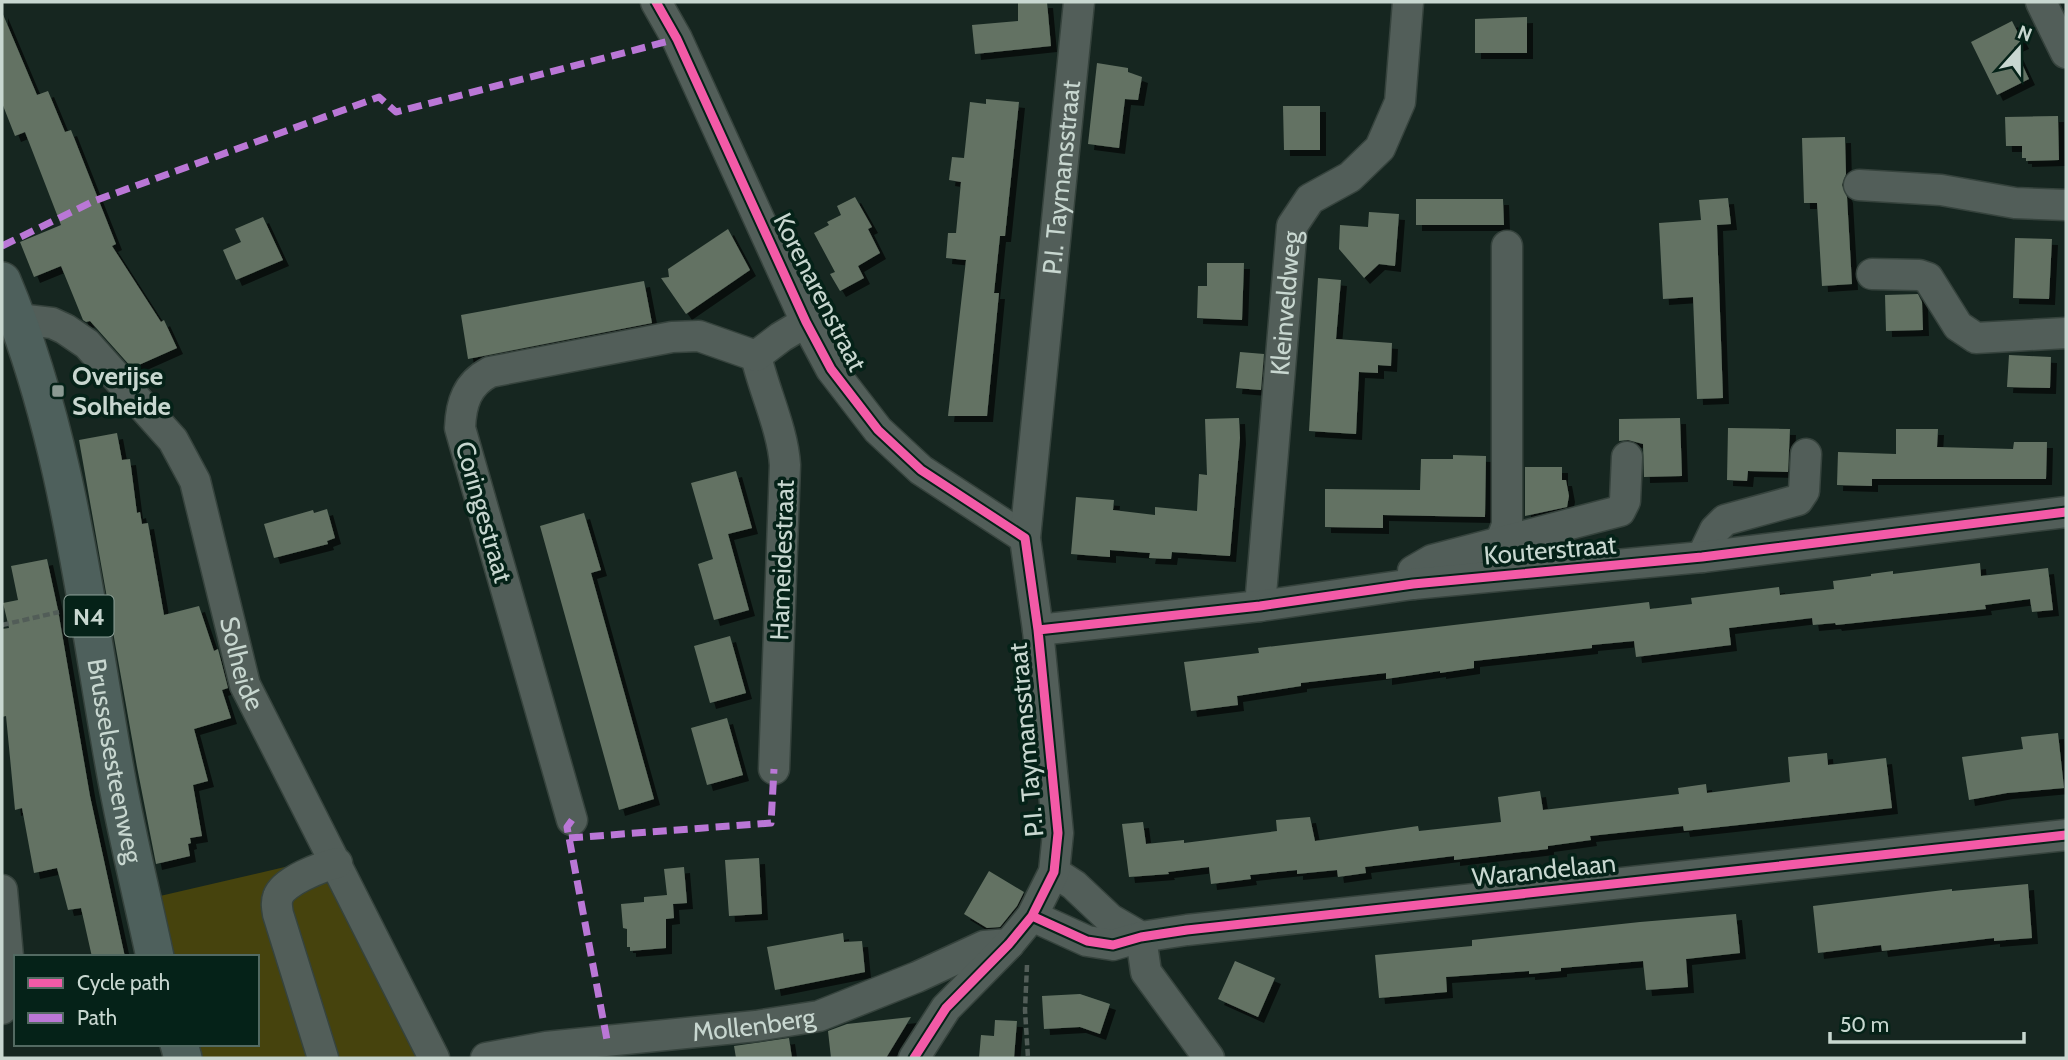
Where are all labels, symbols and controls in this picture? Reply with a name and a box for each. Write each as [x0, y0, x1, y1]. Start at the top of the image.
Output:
north arrow [1984, 14, 2054, 84]
text: N [2015, 20, 2035, 47]
street label: P.I. Taymansstraat [1036, 79, 1087, 276]
street label: Korenarenstraat [766, 208, 874, 377]
street label: Kleinveldweg [1263, 228, 1308, 377]
place label: Overijse Solheide [72, 360, 171, 422]
marker: Overijse Solheide [50, 383, 66, 399]
street label: Coringestraat [449, 438, 519, 587]
street label: Hameidestraat [763, 479, 801, 641]
street label: Kouterstraat [1482, 528, 1618, 572]
road number: N4 [64, 596, 114, 636]
street label: Solheide [213, 613, 271, 716]
street label: P.I. Taymansstraat [1002, 641, 1050, 839]
street label: Brusselsesteenweg [80, 656, 150, 867]
street label: Warandelaan [1470, 847, 1618, 893]
legend [14, 955, 259, 1046]
text: Cycle path [77, 970, 170, 995]
scale bar [1830, 1000, 2024, 1044]
street label: Mollenberg [691, 1001, 819, 1048]
text: Path [77, 1005, 117, 1030]
text: 50 m [1840, 1012, 1889, 1037]

